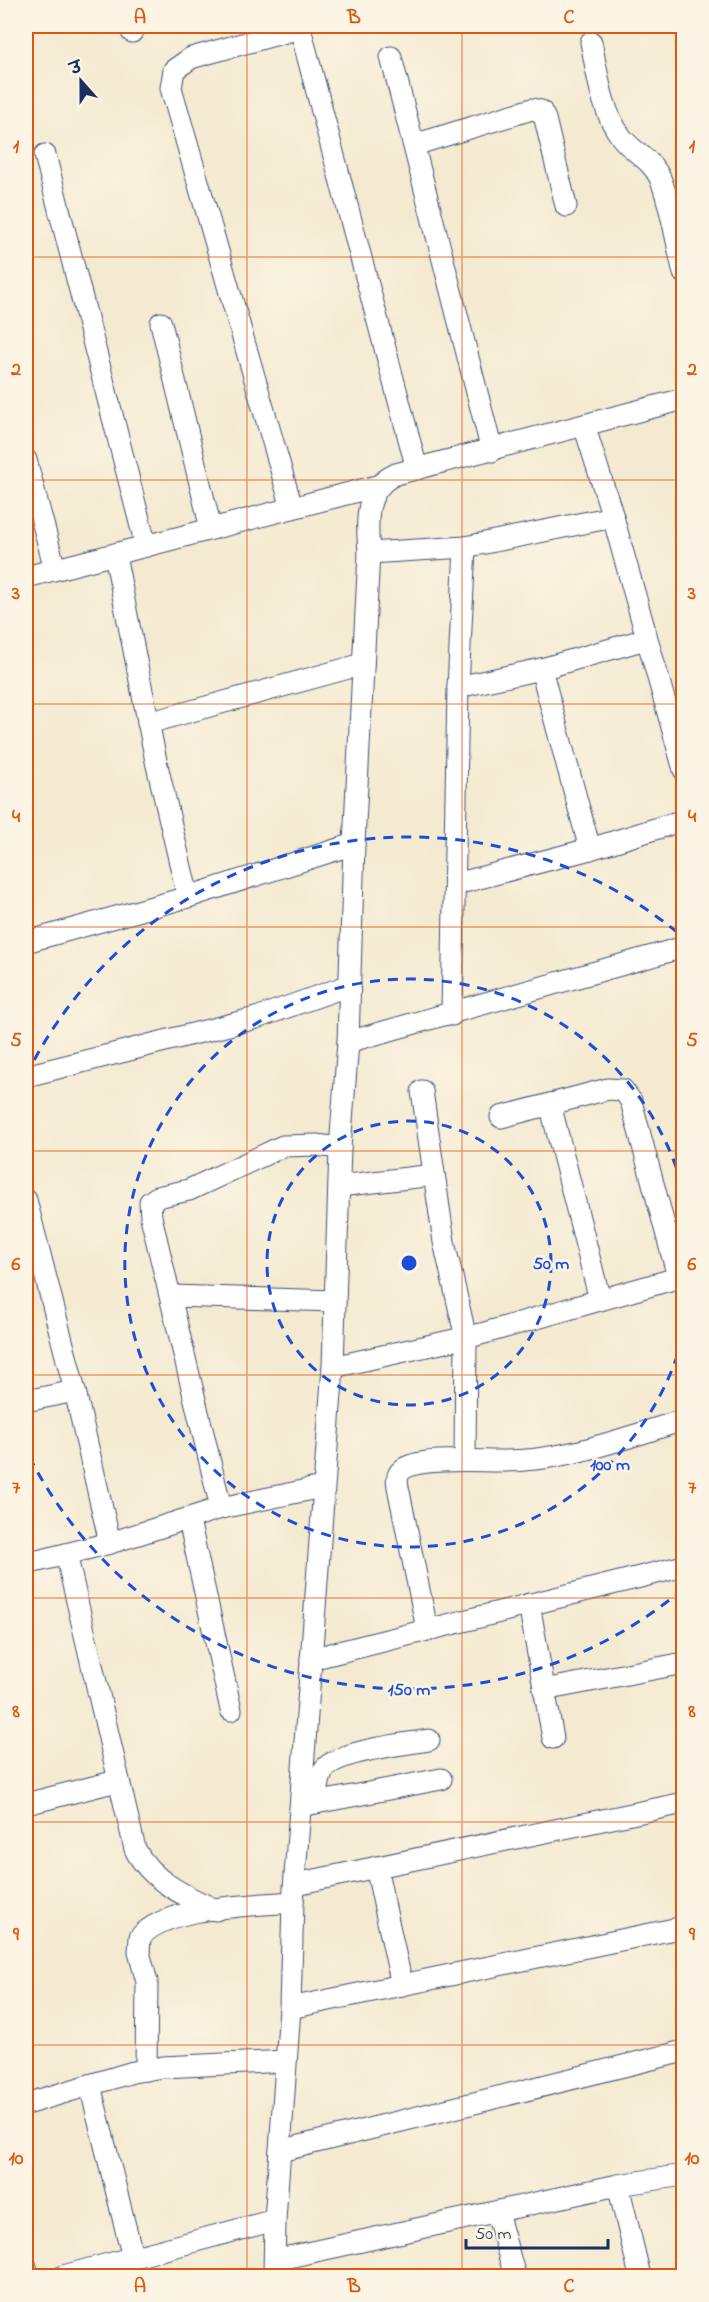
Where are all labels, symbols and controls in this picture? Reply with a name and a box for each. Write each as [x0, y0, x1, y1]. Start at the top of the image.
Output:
text: A [134, 4, 146, 33]
text: B [346, 4, 361, 33]
text: C [564, 4, 575, 33]
north arrow [51, 51, 111, 111]
text: उ [65, 55, 87, 83]
text: 1 [13, 133, 20, 162]
text: 1 [689, 133, 696, 162]
text: 2 [10, 356, 21, 385]
text: 2 [686, 356, 697, 385]
text: 3 [11, 580, 20, 609]
text: 3 [687, 580, 696, 609]
text: 4 [12, 803, 21, 832]
text: 4 [688, 803, 697, 832]
text: 5 [10, 1027, 22, 1056]
text: 5 [686, 1027, 698, 1056]
text: 6 [12, 1251, 21, 1280]
text: 6 [688, 1251, 697, 1280]
text: 50 m [533, 1252, 569, 1278]
centre of rings [399, 1253, 419, 1273]
text: 100 m [590, 1453, 630, 1479]
text: 7 [12, 1474, 21, 1503]
text: 7 [688, 1474, 697, 1503]
text: 150 m [388, 1678, 430, 1704]
text: 8 [11, 1698, 20, 1727]
text: 8 [687, 1698, 696, 1727]
text: 9 [12, 1921, 20, 1950]
text: 9 [688, 1921, 696, 1950]
text: 10 [9, 2145, 24, 2174]
text: 10 [685, 2145, 700, 2174]
scale bar [466, 2212, 608, 2250]
text: 50 m [475, 2222, 512, 2248]
text: A [134, 2273, 146, 2302]
text: B [346, 2273, 361, 2302]
text: C [564, 2273, 575, 2302]

